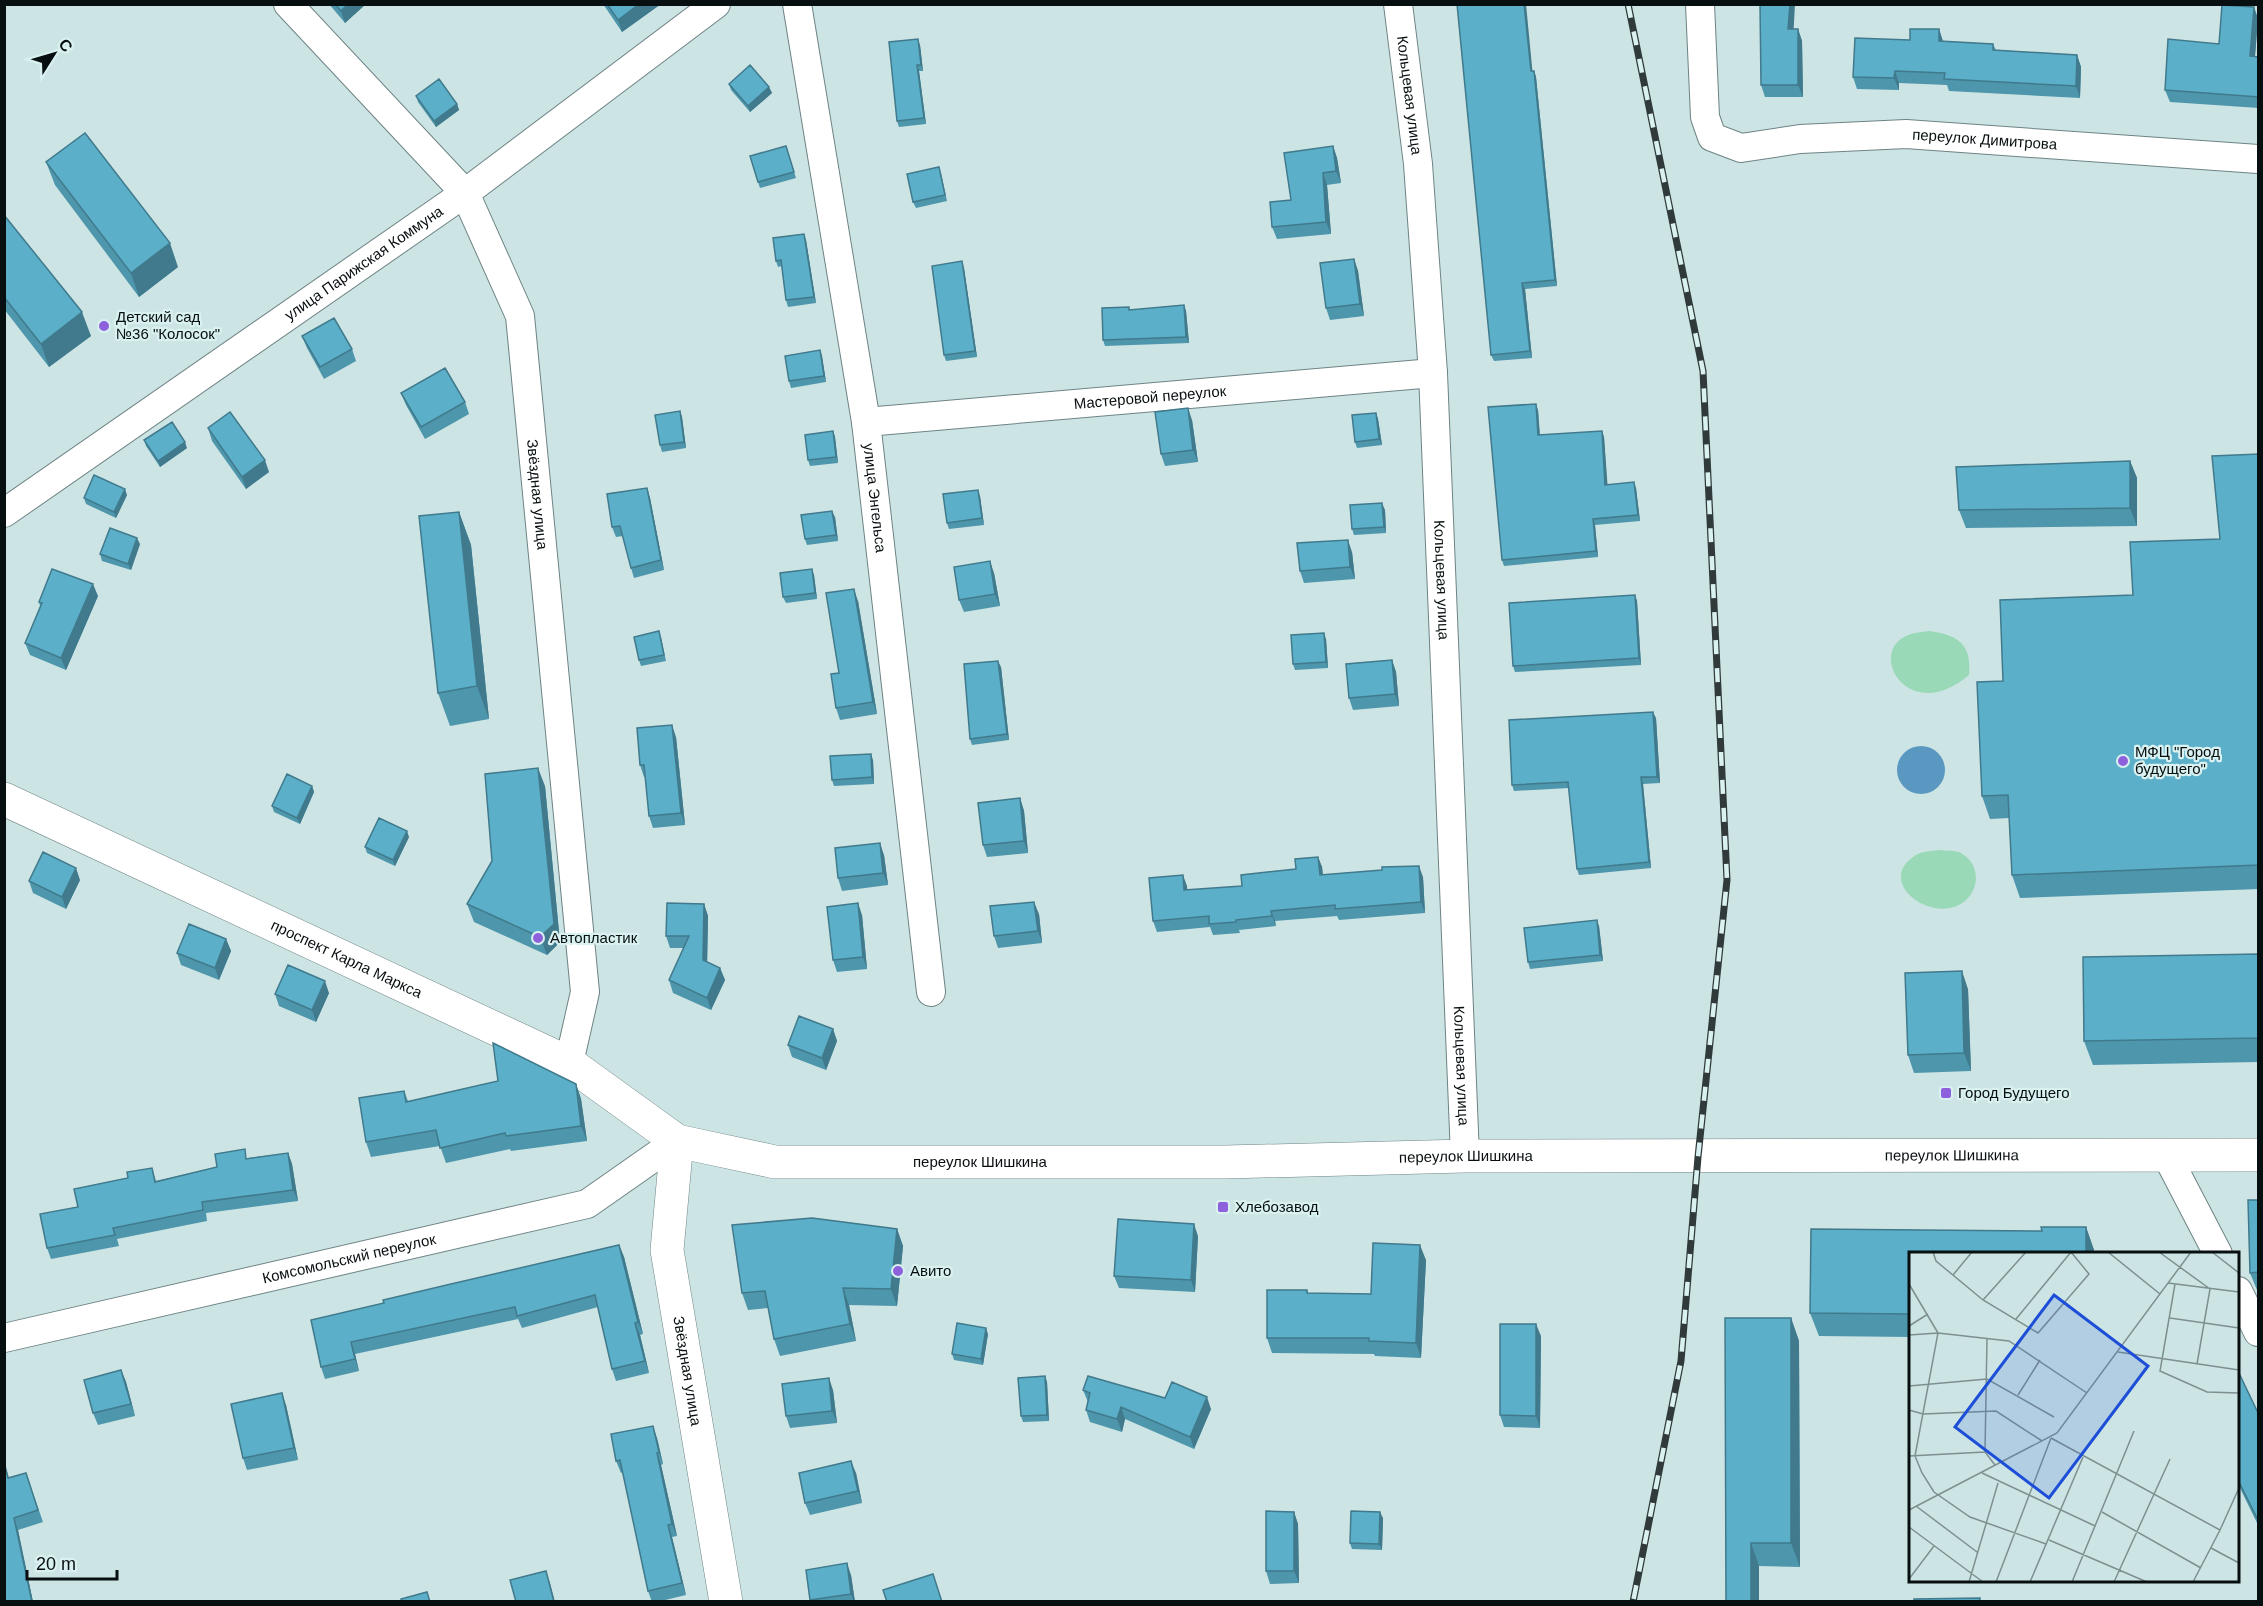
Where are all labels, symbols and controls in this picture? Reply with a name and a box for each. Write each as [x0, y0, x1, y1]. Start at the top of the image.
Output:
north arrow [24, 24, 84, 84]
street label: Кольцевая улица [1394, 35, 1426, 156]
text: С [55, 36, 76, 55]
street label: переулок Димитрова [1912, 125, 2058, 153]
street label: улица Парижская Коммуна [281, 202, 446, 324]
place label: Детский сад №36 "Колосок" [116, 308, 220, 342]
marker: Детский сад №36 "Колосок" [97, 319, 111, 333]
street label: Мастеровой переулок [1073, 382, 1227, 412]
street label: Звёздная улица [524, 438, 551, 551]
street label: улица Энгельса [860, 442, 890, 554]
street label: Кольцевая улица [1431, 520, 1453, 641]
place label: МФЦ "Город будущего" [2135, 743, 2220, 777]
marker: МФЦ "Город будущего" [2116, 754, 2130, 768]
street label: проспект Карла Маркса [268, 916, 425, 1001]
place label: Автопластик [550, 929, 638, 946]
marker: Автопластик [531, 931, 545, 945]
street label: Кольцевая улица [1451, 1005, 1473, 1127]
place label: Город Будущего [1958, 1084, 2070, 1101]
marker: Город Будущего [1939, 1086, 1953, 1100]
street label: переулок Шишкина [1885, 1146, 2019, 1163]
street label: переулок Шишкина [1399, 1147, 1533, 1166]
street label: переулок Шишкина [913, 1153, 1048, 1170]
place label: Хлебозавод [1235, 1198, 1319, 1215]
marker: Хлебозавод [1216, 1200, 1230, 1214]
street label: Комсомольский переулок [261, 1230, 438, 1286]
inset map [1909, 1252, 2239, 1582]
place label: Авито [910, 1262, 951, 1279]
marker: Авито [891, 1264, 905, 1278]
street label: Звёздная улица [670, 1315, 705, 1428]
scale bar [27, 1543, 117, 1581]
text: 20 m [36, 1554, 76, 1574]

